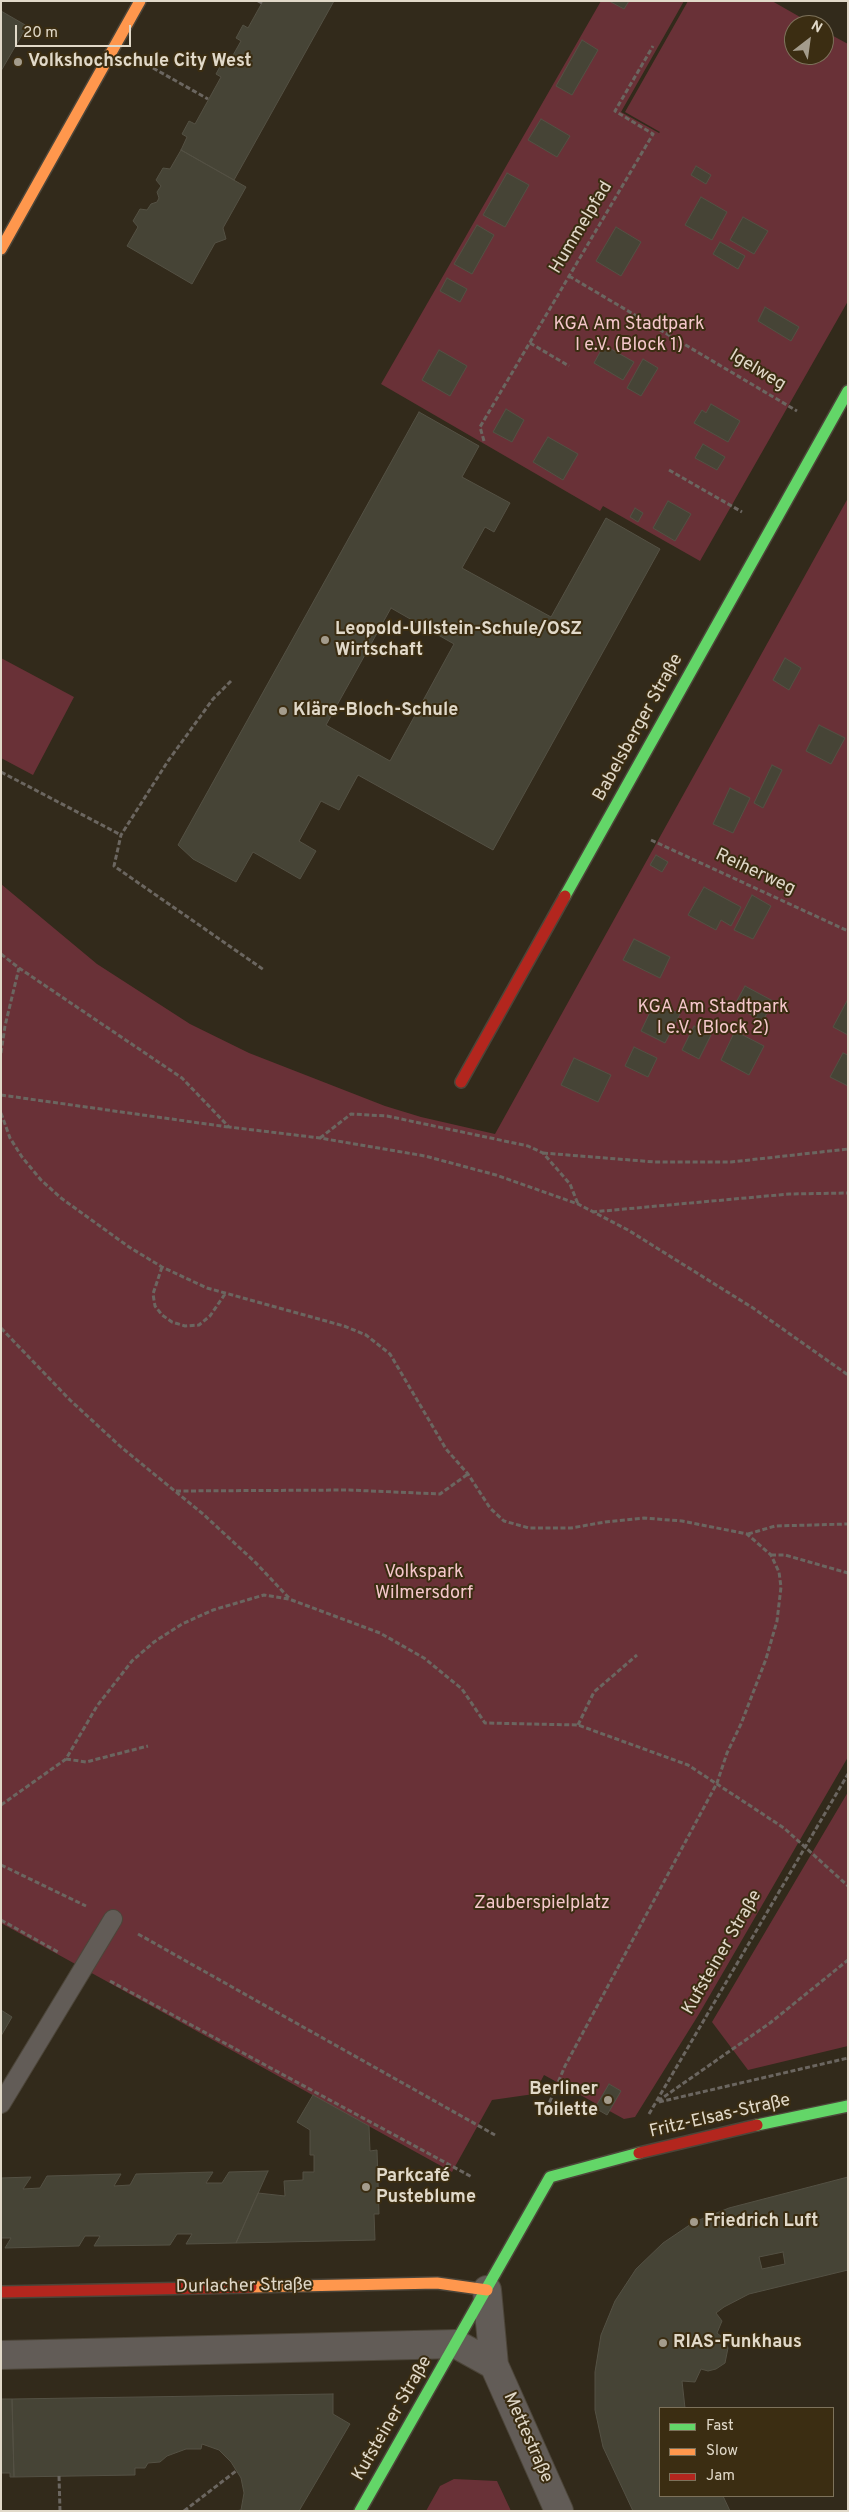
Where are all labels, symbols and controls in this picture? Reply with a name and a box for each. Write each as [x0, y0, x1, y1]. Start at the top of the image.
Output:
scale bar [18, 15, 134, 47]
north arrow [784, 15, 834, 65]
text: N [808, 18, 825, 37]
text: 20 m [23, 24, 58, 43]
place label: Volkshochschule City West [28, 51, 252, 73]
marker: Volkshochschule City West [12, 56, 24, 68]
street label: Hummelpfad [546, 178, 618, 278]
park label: KGA Am Stadtpark I e.V. (Block 1) [553, 314, 705, 356]
street label: Igelweg [725, 346, 789, 396]
place label: Leopold-Ullstein-Schule/OSZ Wirtschaft [335, 619, 582, 662]
marker: Leopold-Ullstein-Schule/OSZ Wirtschaft [319, 634, 331, 646]
street label: Babelsberger Straße [590, 651, 688, 805]
place label: Kläre-Bloch-Schule [293, 700, 458, 722]
marker: Kläre-Bloch-Schule [277, 705, 289, 717]
street label: Reiherweg [712, 845, 798, 901]
park label: KGA Am Stadtpark I e.V. (Block 2) [637, 997, 789, 1040]
park label: Volkspark Wilmersdorf [375, 1562, 473, 1605]
street label: Kufsteiner Straße [679, 1887, 767, 2019]
park label: Zauberspielplatz [474, 1893, 610, 1915]
place label: Berliner Toilette [529, 2079, 598, 2122]
street label: Fritz-Elsas-Straße [648, 2090, 792, 2144]
marker: Berliner Toilette [602, 2094, 614, 2106]
place label: Parkcafé Pusteblume [376, 2166, 476, 2208]
marker: Parkcafé Pusteblume [360, 2181, 372, 2193]
place label: Friedrich Luft [704, 2211, 818, 2233]
marker: Friedrich Luft [688, 2216, 700, 2228]
street label: Durlacher Straße [175, 2275, 313, 2299]
place label: RIAS-Funkhaus [673, 2332, 802, 2354]
marker: RIAS-Funkhaus [657, 2337, 669, 2349]
street label: Kufsteiner Straße [349, 2353, 437, 2485]
street label: Mettestraße [497, 2389, 557, 2487]
legend [659, 2407, 834, 2497]
text: Fast [706, 2417, 734, 2436]
text: Slow [706, 2442, 738, 2461]
text: Jam [706, 2467, 735, 2486]

